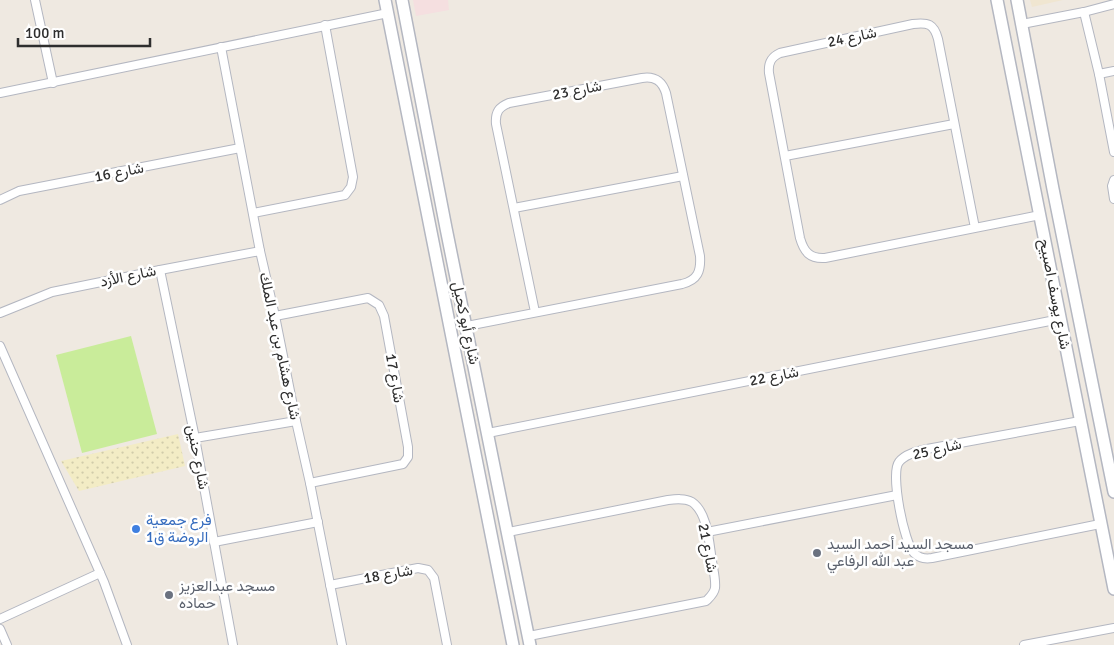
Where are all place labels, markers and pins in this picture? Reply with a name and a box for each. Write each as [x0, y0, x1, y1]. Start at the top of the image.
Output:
place label: فرع جمعية الروضة ق1 [146, 511, 212, 546]
marker: فرع جمعية الروضة ق1 [130, 523, 142, 535]
place label: مسجد السيد أحمد السيد عبد الله الرفاعي [827, 535, 974, 574]
marker: مسجد السيد أحمد السيد عبد الله الرفاعي [811, 547, 823, 559]
place label: مسجد عبدالعزيز حماده [178, 577, 275, 612]
marker: مسجد عبدالعزيز حماده [163, 589, 175, 601]

